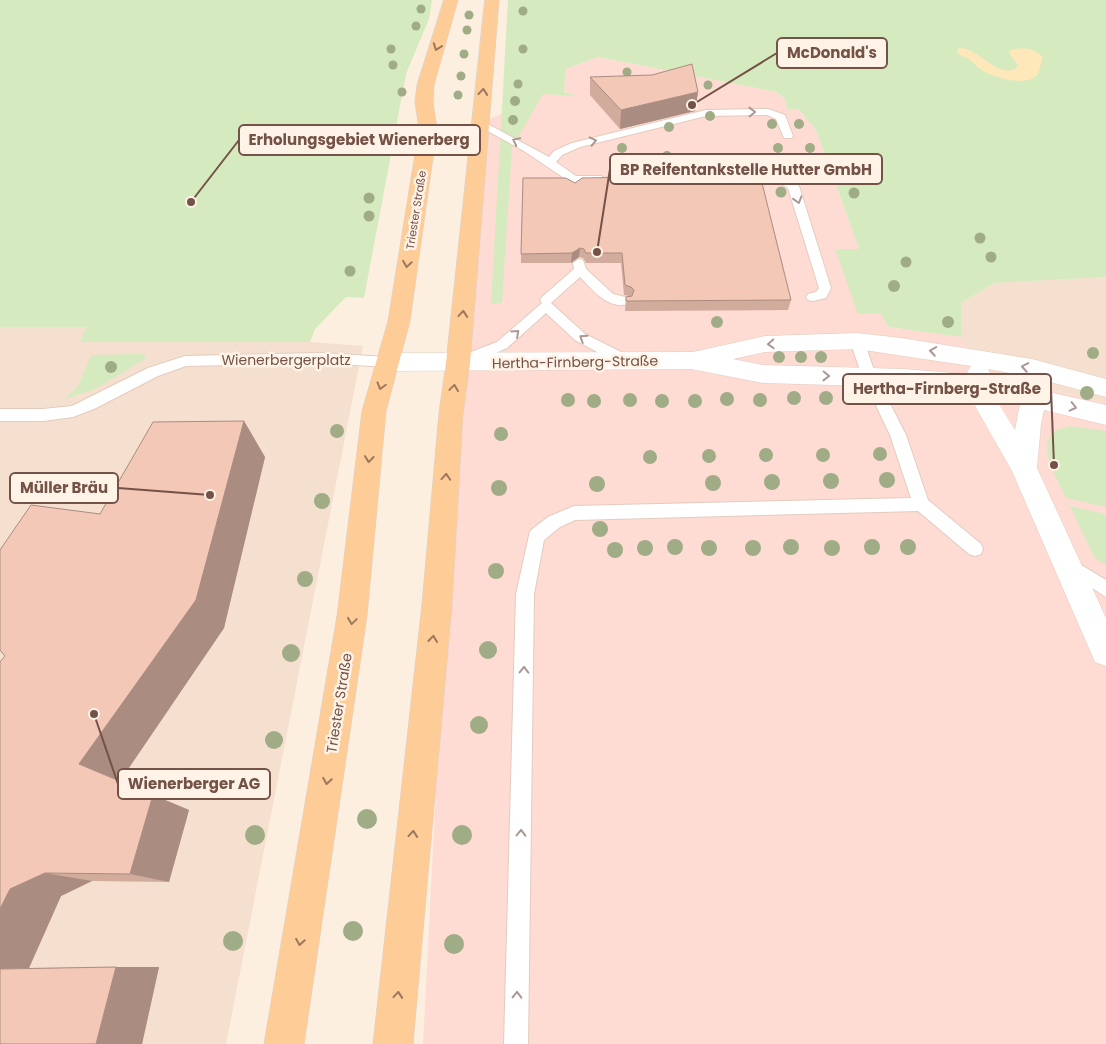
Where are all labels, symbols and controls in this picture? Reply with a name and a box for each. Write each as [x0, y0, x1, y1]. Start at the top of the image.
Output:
callout: McDonald's [777, 38, 887, 68]
one-way arrow [433, 42, 443, 50]
text: McDonald's [787, 42, 877, 63]
one-way arrow [477, 88, 488, 96]
one-way arrow [749, 107, 757, 118]
callout: Erholungsgebiet Wienerberg [239, 125, 480, 155]
text: Erholungsgebiet Wienerberg [248, 129, 470, 150]
one-way arrow [589, 136, 598, 147]
one-way arrow [512, 137, 521, 147]
callout: BP Reifentankstelle Hutter GmbH [610, 154, 882, 184]
text: BP Reifentankstelle Hutter GmbH [620, 159, 872, 180]
street label: Triester Straße [402, 169, 430, 251]
one-way arrow [792, 195, 802, 204]
one-way arrow [403, 260, 413, 268]
one-way arrow [457, 310, 468, 318]
one-way arrow [511, 330, 520, 339]
one-way arrow [580, 334, 589, 344]
one-way arrow [767, 339, 775, 350]
one-way arrow [929, 347, 938, 357]
street label: Wienerbergerplatz [221, 350, 351, 370]
street label: Hertha-Firnberg-Straße [492, 351, 659, 373]
one-way arrow [1021, 362, 1029, 372]
one-way arrow [822, 370, 830, 381]
callout: Hertha-Firnberg-Straße [843, 374, 1051, 404]
text: Hertha-Firnberg-Straße [853, 378, 1041, 399]
one-way arrow [376, 382, 386, 390]
one-way arrow [449, 383, 459, 392]
one-way arrow [1069, 401, 1077, 412]
one-way arrow [364, 455, 375, 463]
callout: Müller Bräu [10, 473, 118, 503]
one-way arrow [441, 473, 452, 481]
text: Müller Bräu [20, 477, 108, 498]
one-way arrow [347, 616, 357, 625]
one-way arrow [427, 635, 438, 643]
street label: Triester Straße [321, 651, 357, 755]
one-way arrow [519, 666, 529, 674]
callout: Wienerberger AG [118, 769, 270, 799]
text: Wienerberger AG [128, 773, 260, 794]
one-way arrow [322, 777, 332, 786]
one-way arrow [407, 829, 418, 837]
one-way arrow [515, 829, 526, 837]
one-way arrow [296, 937, 306, 946]
one-way arrow [392, 991, 403, 999]
one-way arrow [512, 991, 523, 999]

